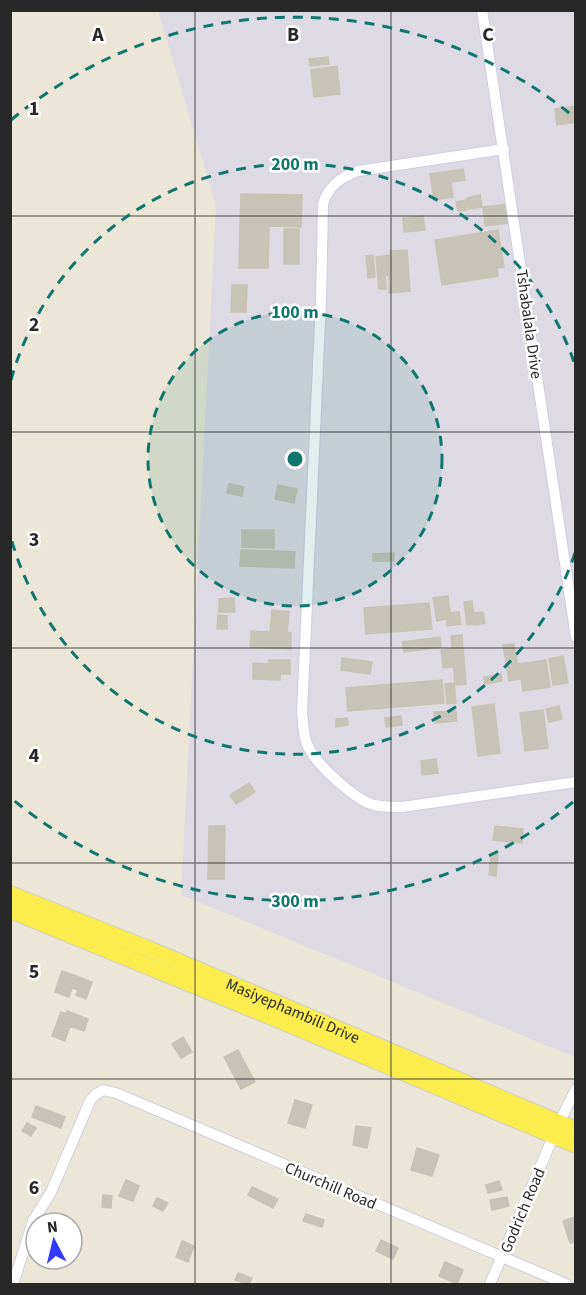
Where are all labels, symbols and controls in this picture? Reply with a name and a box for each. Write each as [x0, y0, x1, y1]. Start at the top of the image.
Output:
text: A [91, 21, 104, 49]
text: B [287, 21, 299, 49]
text: C [482, 21, 494, 49]
text: 1 [29, 95, 39, 123]
text: 200 m [271, 152, 319, 177]
street label: Tshabalala Drive [510, 268, 548, 380]
text: 100 m [271, 300, 319, 325]
text: 2 [29, 311, 39, 339]
centre of rings [285, 449, 305, 469]
text: 3 [29, 526, 39, 554]
text: 4 [29, 742, 40, 770]
text: 300 m [271, 889, 319, 914]
text: 5 [29, 958, 39, 986]
street label: Masiyephambili Drive [222, 973, 363, 1049]
street label: Churchill Road [281, 1157, 380, 1215]
street label: Godrich Road [495, 1164, 551, 1256]
text: 6 [29, 1174, 39, 1202]
north arrow [24, 1211, 84, 1271]
text: N [46, 1216, 59, 1239]

